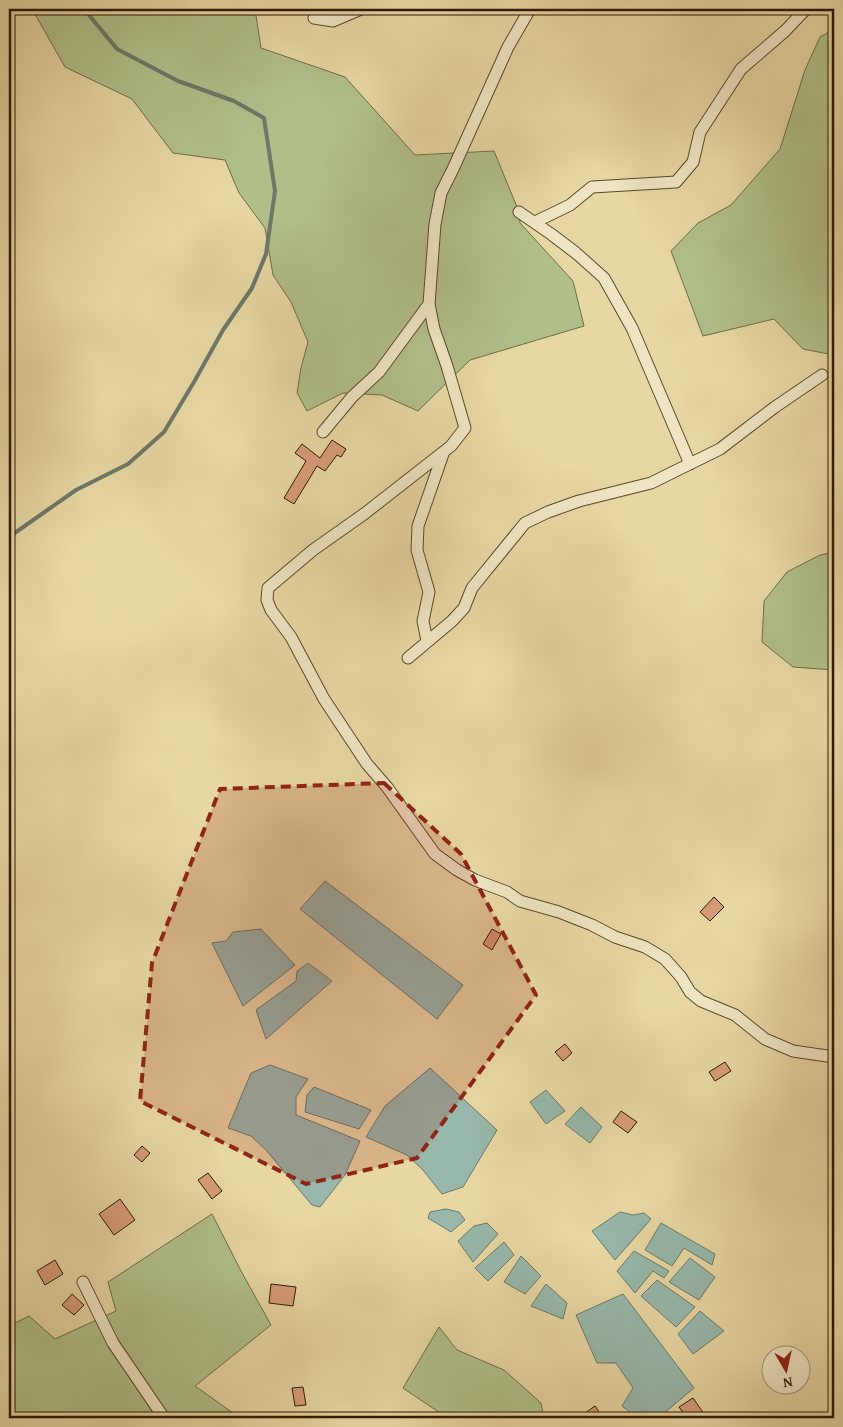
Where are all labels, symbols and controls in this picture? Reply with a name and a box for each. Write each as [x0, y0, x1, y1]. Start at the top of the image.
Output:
north arrow [760, 1344, 810, 1394]
text: N [781, 1372, 794, 1394]

